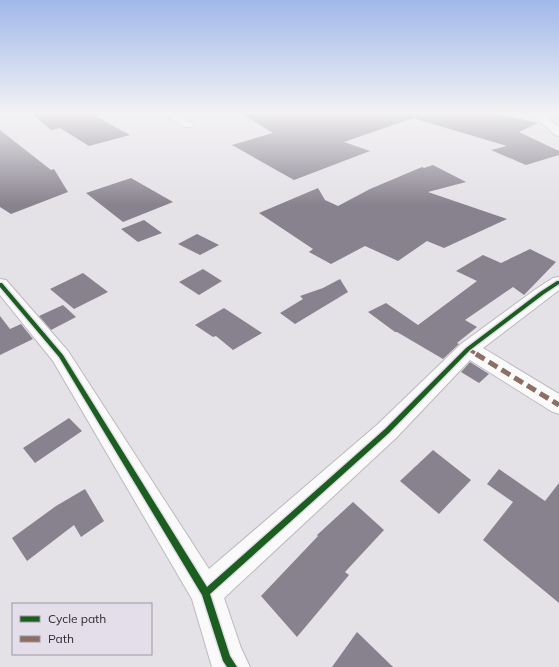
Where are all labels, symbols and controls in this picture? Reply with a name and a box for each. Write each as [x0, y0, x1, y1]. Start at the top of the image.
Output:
legend [12, 603, 152, 655]
text: Cycle path [48, 611, 106, 626]
text: Path [48, 631, 74, 646]

